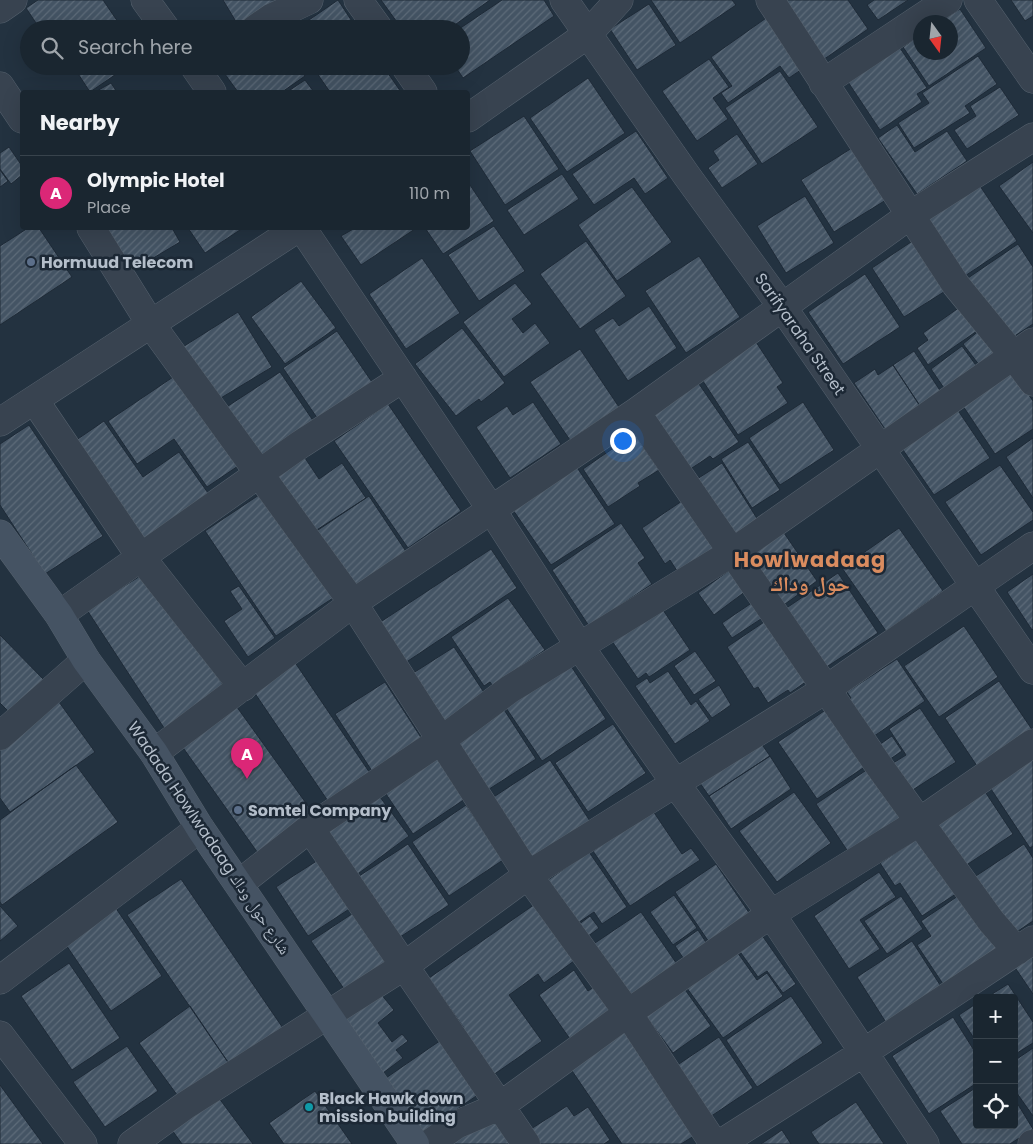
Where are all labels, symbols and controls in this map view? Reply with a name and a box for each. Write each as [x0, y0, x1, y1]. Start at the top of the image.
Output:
north arrow [913, 15, 958, 60]
search box [20, 20, 470, 75]
icon: search [38, 34, 66, 62]
text: Search here [78, 34, 192, 61]
text: Nearby [40, 108, 120, 137]
text: Olympic Hotel [87, 167, 225, 194]
text: A [50, 182, 62, 205]
text: 110 m [409, 182, 450, 205]
text: Place [87, 196, 131, 219]
place label: Hormuud Telecom [41, 251, 193, 274]
marker: Hormuud Telecom [25, 256, 37, 268]
street label: Sarifyaraha Street [749, 268, 851, 400]
your location [610, 428, 636, 454]
district label: Howlwadaag حول وداك [734, 545, 886, 598]
street label: Wadada Howlwadaag شارع حول وداك [122, 717, 296, 959]
pin: A [231, 738, 263, 779]
place label: Somtel Company [248, 799, 392, 822]
marker: Somtel Company [232, 804, 244, 816]
map controls [973, 994, 1018, 1129]
button: + [973, 994, 1018, 1039]
button: − [973, 1039, 1018, 1084]
button: locate [973, 1084, 1018, 1129]
place label: Black Hawk down mission building [319, 1087, 463, 1128]
marker: Black Hawk down mission building [303, 1101, 315, 1113]

